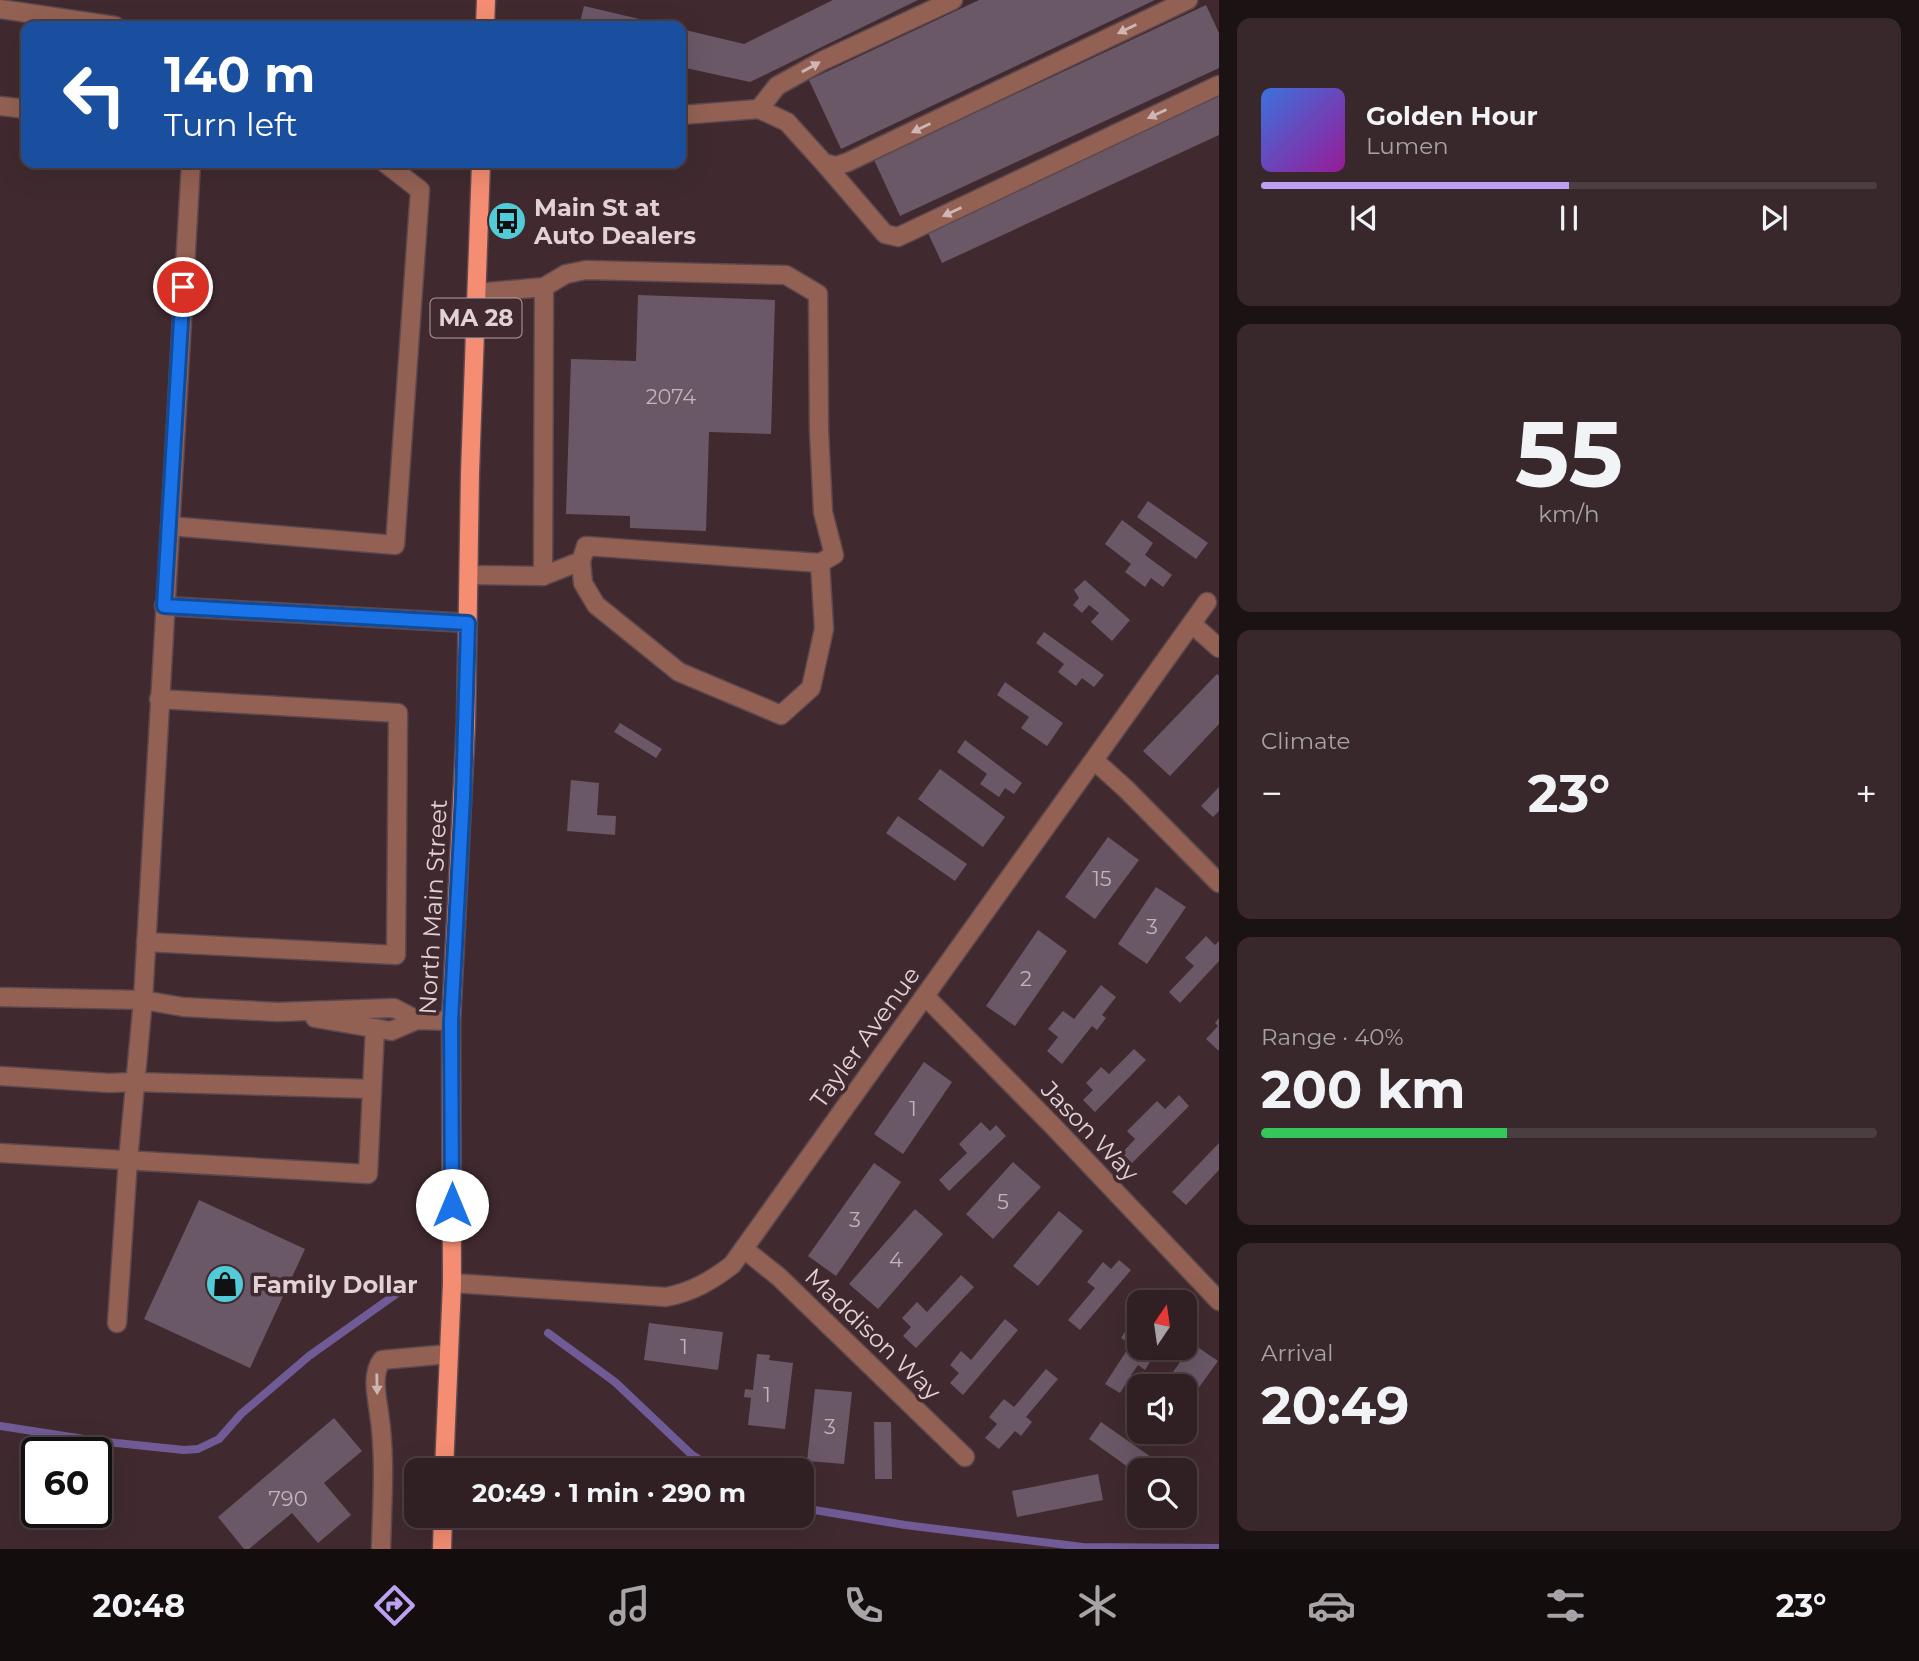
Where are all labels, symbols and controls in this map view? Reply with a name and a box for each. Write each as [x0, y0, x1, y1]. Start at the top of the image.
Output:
one-way arrow [1116, 24, 1137, 35]
text: 140 m [164, 45, 316, 104]
icon: left [49, 49, 140, 140]
one-way arrow [801, 61, 821, 73]
text: Golden Hour [1366, 100, 1538, 132]
text: Turn left [164, 105, 298, 144]
one-way arrow [1147, 108, 1167, 120]
one-way arrow [911, 122, 931, 133]
text: Lumen [1366, 132, 1449, 160]
place label: Main St at Auto Dealers [533, 193, 696, 250]
icon: previous [1345, 199, 1383, 237]
icon: pause [1550, 199, 1588, 237]
icon: next [1755, 199, 1793, 237]
bus stop icon: Main St at Auto Dealers [486, 200, 528, 242]
one-way arrow [942, 206, 962, 218]
pin [153, 257, 213, 317]
icon: arrive [164, 268, 202, 306]
road number: MA 28 [430, 298, 522, 338]
house number: 2074 [646, 384, 696, 409]
text: 55 [1515, 399, 1623, 510]
text: km/h [1538, 500, 1600, 528]
text: Climate [1261, 727, 1350, 755]
text: 23° [1528, 762, 1610, 825]
text: − [1261, 770, 1283, 817]
text: + [1855, 770, 1877, 817]
street label: North Main Street [413, 798, 453, 1015]
house number: 15 [1092, 866, 1112, 891]
house number: 3 [1146, 914, 1158, 939]
street label: Tayler Avenue [804, 961, 926, 1113]
house number: 2 [1020, 966, 1032, 991]
text: Range · 40% [1261, 1023, 1404, 1051]
text: 200 km [1261, 1058, 1465, 1121]
street label: Jason Way [1035, 1074, 1145, 1187]
house number: 1 [909, 1096, 917, 1121]
position arrow [415, 1168, 489, 1242]
house number: 5 [997, 1189, 1009, 1214]
house number: 3 [849, 1207, 861, 1232]
house number: 4 [889, 1247, 903, 1272]
street label: Maddison Way [799, 1262, 947, 1406]
shop icon: Family Dollar [204, 1263, 246, 1305]
place label: Family Dollar [252, 1270, 418, 1299]
north arrow [1127, 1290, 1197, 1360]
map controls [1127, 1290, 1197, 1528]
house number: 1 [680, 1334, 688, 1359]
text: Arrival [1261, 1339, 1334, 1367]
one-way arrow [371, 1373, 382, 1395]
button: sound [1127, 1374, 1197, 1444]
text: 20:49 [1261, 1374, 1409, 1437]
house number: 1 [763, 1382, 771, 1407]
house number: 3 [824, 1414, 836, 1439]
speed limit sign: 60 [21, 1437, 112, 1528]
button: search [1127, 1458, 1197, 1528]
text: 20:49 · 1 min · 290 m [472, 1477, 746, 1509]
house number: 790 [268, 1486, 308, 1511]
icon: directions [370, 1581, 419, 1630]
icon: music [605, 1581, 654, 1630]
icon: phone [839, 1581, 888, 1630]
icon: climate [1073, 1581, 1122, 1630]
icon: car [1307, 1581, 1356, 1630]
icon: filters [1541, 1581, 1590, 1630]
text: 20:48 [93, 1586, 185, 1625]
text: 23° [1776, 1586, 1826, 1625]

